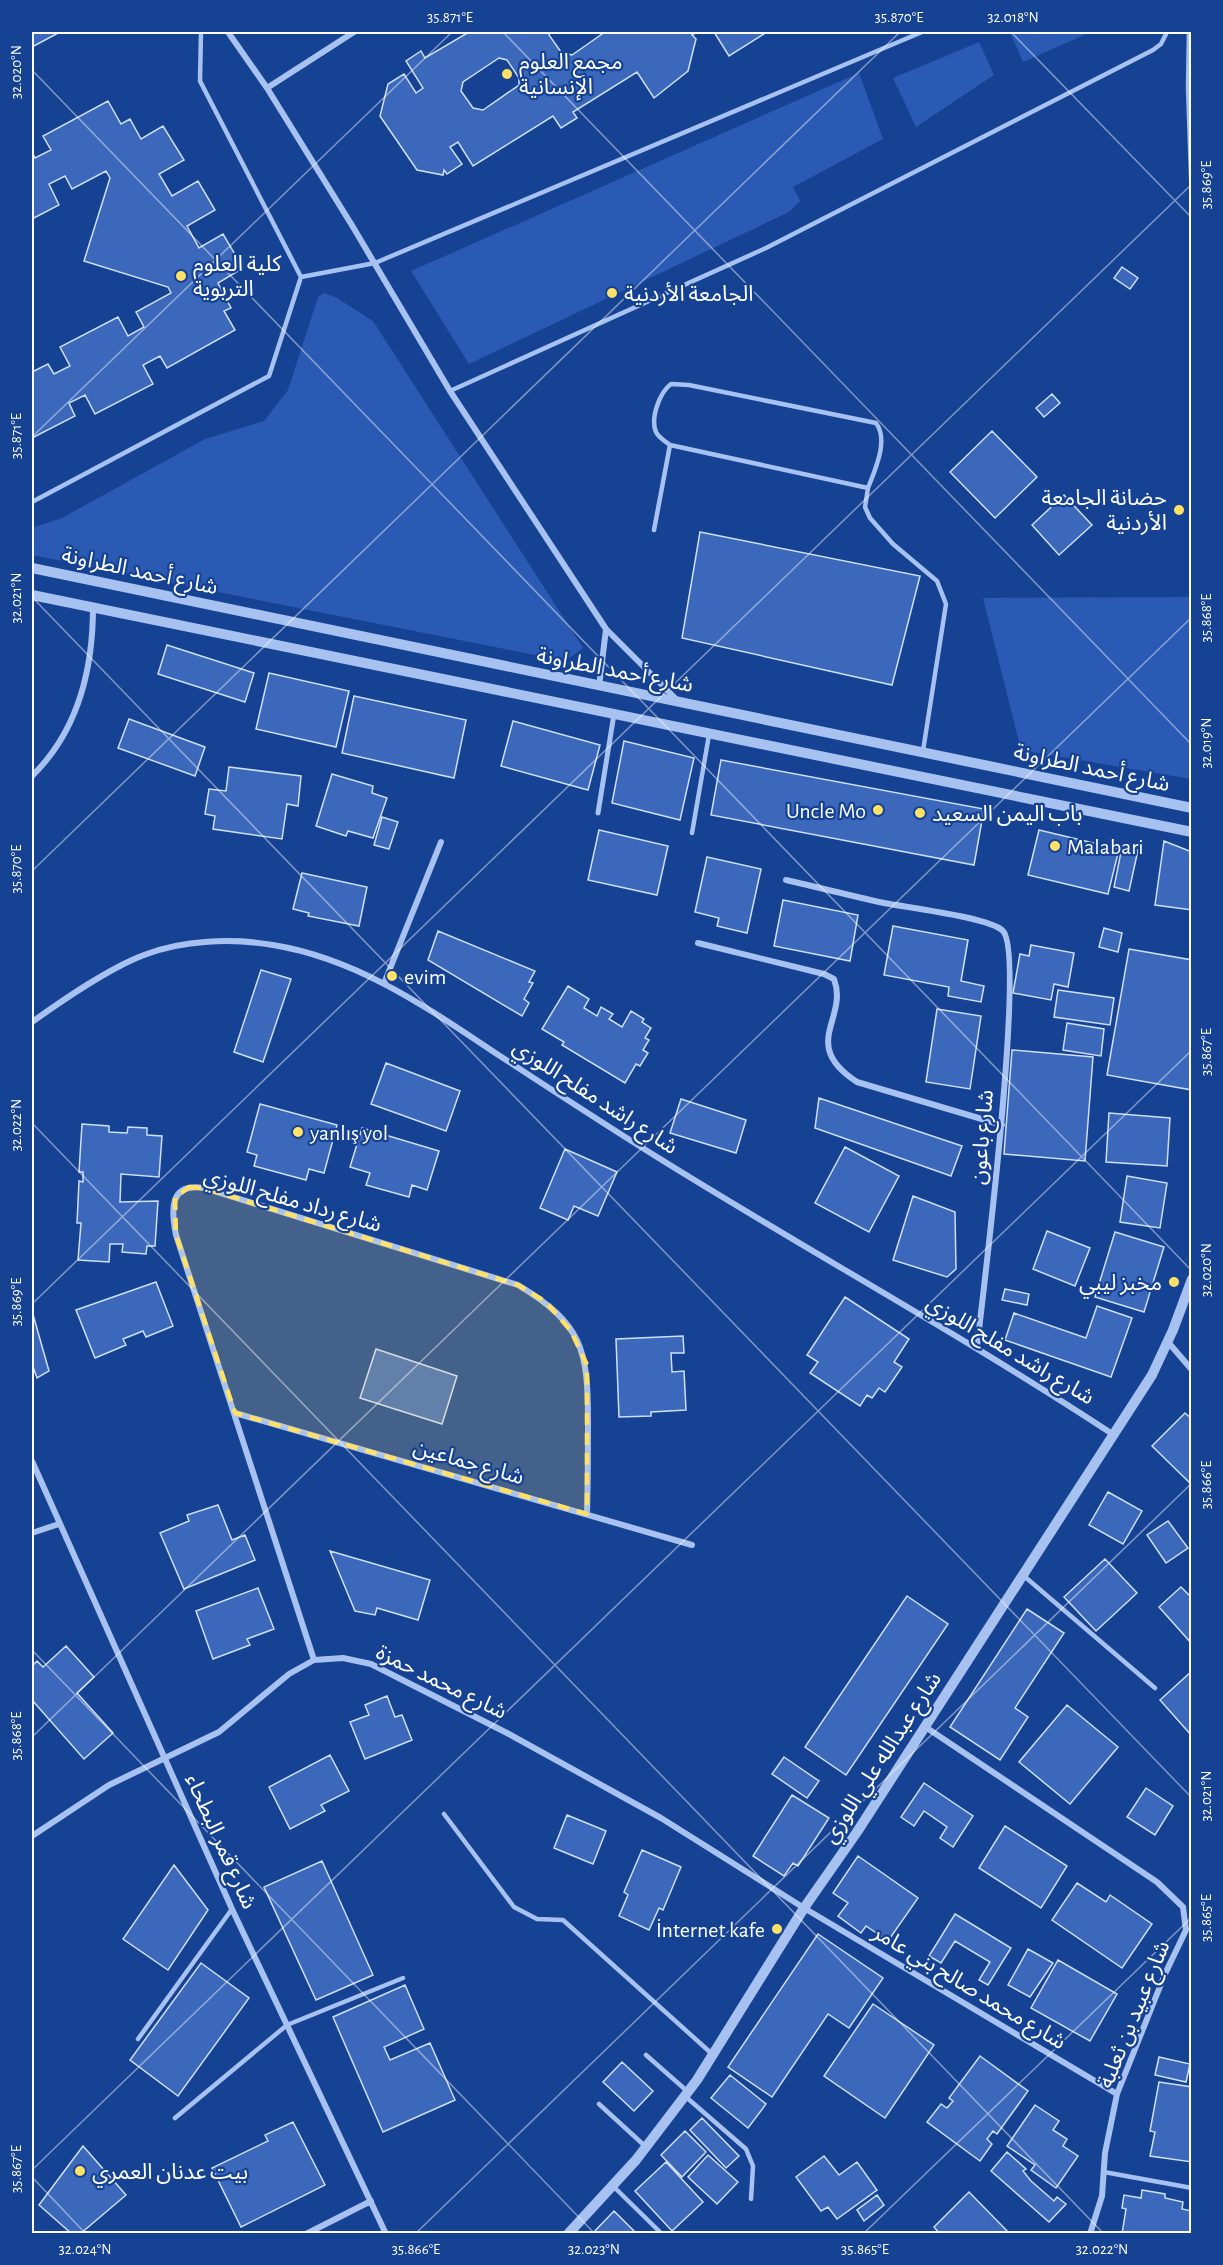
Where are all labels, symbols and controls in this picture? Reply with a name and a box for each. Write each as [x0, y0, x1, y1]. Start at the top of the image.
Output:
text: 35.871°E [427, 10, 473, 25]
text: 35.870°E [875, 10, 923, 25]
text: 32.018°N [987, 10, 1039, 25]
text: 32.020°N [9, 45, 24, 99]
place label: مجمع العلوم الإنسانية [519, 51, 623, 101]
marker: مجمع العلوم الإنسانية [500, 67, 514, 81]
text: 35.869°E [1199, 161, 1214, 209]
place label: كلية العلوم التربوية [193, 253, 282, 301]
marker: كلية العلوم التربوية [174, 269, 188, 283]
place label: الجامعة الأردنية [624, 282, 753, 307]
marker: الجامعة الأردنية [605, 286, 619, 300]
text: 35.871°E [9, 413, 24, 459]
place label: حضانة الجامعة الأردنية [1041, 487, 1167, 536]
marker: حضانة الجامعة الأردنية [1172, 503, 1186, 517]
street label: شارع أحمد الطراونة [59, 541, 220, 603]
text: 32.021°N [9, 573, 24, 624]
text: 35.868°E [1199, 594, 1214, 642]
street label: شارع أحمد الطراونة [534, 641, 696, 701]
text: 32.019°N [1199, 717, 1214, 769]
street label: شارع أحمد الطراونة [1011, 738, 1172, 800]
place label: Uncle Mo [786, 800, 866, 822]
marker: Uncle Mo [871, 803, 885, 817]
place label: باب اليمن السعيد [932, 803, 1082, 826]
marker: باب اليمن السعيد [913, 806, 927, 820]
place label: Malabari [1067, 836, 1144, 858]
marker: Malabari [1048, 839, 1062, 853]
text: 35.870°E [9, 845, 24, 893]
place label: evim [404, 966, 446, 988]
marker: evim [385, 969, 399, 983]
text: 35.867°E [1199, 1028, 1214, 1076]
street label: شارع راشد مفلح اللوزي [506, 1035, 682, 1163]
street label: شارع باعون [967, 1089, 1002, 1186]
text: 32.022°N [9, 1099, 24, 1151]
place label: yanlış yol [309, 1122, 388, 1144]
marker: yanlış yol [291, 1125, 305, 1139]
street label: شارع رداد مفلح اللوزي [200, 1164, 384, 1241]
text: 32.020°N [1199, 1243, 1214, 1297]
place label: مخبز ليبي [1079, 1272, 1162, 1299]
marker: مخبز ليبي [1167, 1275, 1181, 1289]
text: 35.869°E [9, 1278, 24, 1326]
street label: شارع راشد مفلح اللوزي [920, 1291, 1098, 1413]
street label: شارع جماعين [410, 1436, 527, 1493]
text: 35.866°E [1199, 1461, 1214, 1509]
street label: شارع محمد حمزة [370, 1641, 510, 1728]
street label: شارع عبدالله علي اللوزي [818, 1668, 950, 1850]
text: 35.868°E [9, 1712, 24, 1760]
street label: شارع قمر البطحاء [177, 1771, 261, 1914]
text: 32.021°N [1199, 1771, 1214, 1822]
text: 35.865°E [1199, 1894, 1214, 1942]
place label: İnternet kafe [656, 1919, 765, 1941]
street label: شارع محمد صالح بني عامر [866, 1920, 1070, 2058]
marker: İnternet kafe [770, 1922, 784, 1936]
street label: شارع عبيد بن ثعلبة [1094, 1937, 1178, 2093]
text: 35.867°E [9, 2145, 24, 2193]
place label: بيت عدنان العمري [92, 2161, 248, 2188]
marker: بيت عدنان العمري [73, 2164, 87, 2178]
text: 32.024°N [58, 2242, 112, 2257]
text: 35.866°E [392, 2242, 440, 2257]
text: 32.023°N [568, 2242, 620, 2257]
text: 35.865°E [841, 2242, 889, 2257]
text: 32.022°N [1076, 2242, 1128, 2257]

